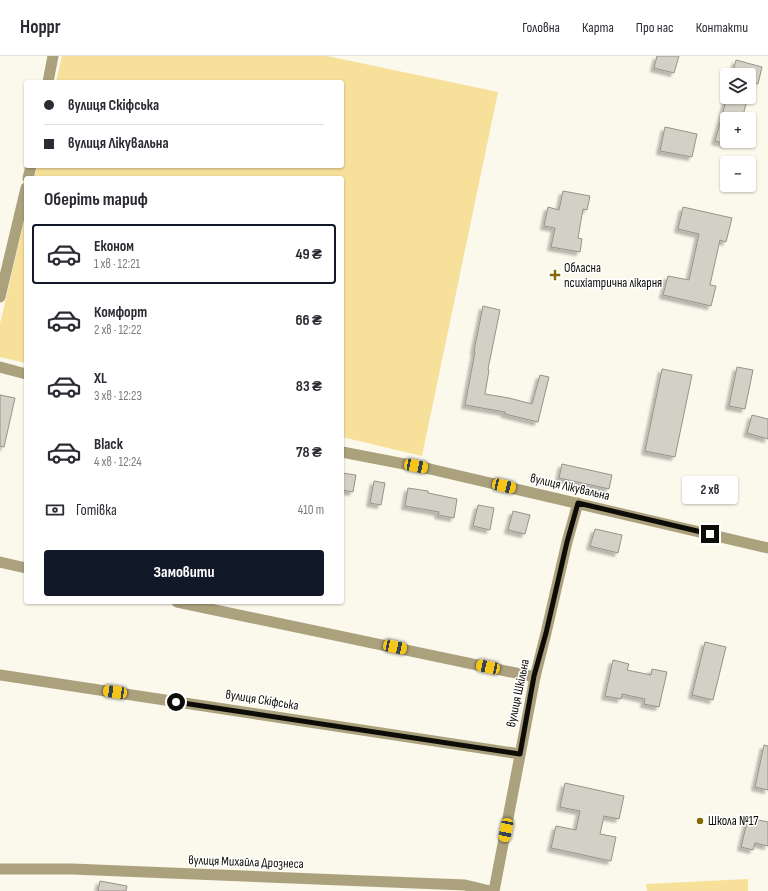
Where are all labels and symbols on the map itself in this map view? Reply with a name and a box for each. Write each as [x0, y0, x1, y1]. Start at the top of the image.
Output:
place label: Обласна психіатрична лікарня [564, 260, 662, 291]
marker: Обласна психіатрична лікарня [549, 269, 561, 281]
car [403, 458, 429, 474]
street label: вулиця Лікувальна [529, 470, 611, 504]
callout: 2 хв [682, 476, 738, 504]
car [491, 477, 517, 495]
route end [701, 525, 719, 543]
car [382, 639, 408, 655]
street label: вулиця Шкільна [503, 657, 533, 729]
car [475, 659, 501, 675]
car [102, 684, 128, 700]
street label: вулиця Скіфська [224, 686, 300, 714]
route start [167, 693, 185, 711]
place label: Школа №17 [708, 813, 759, 829]
marker: Школа №17 [695, 816, 705, 826]
car [498, 817, 514, 843]
street label: вулиця Михайла Дрознеса [188, 852, 304, 872]

